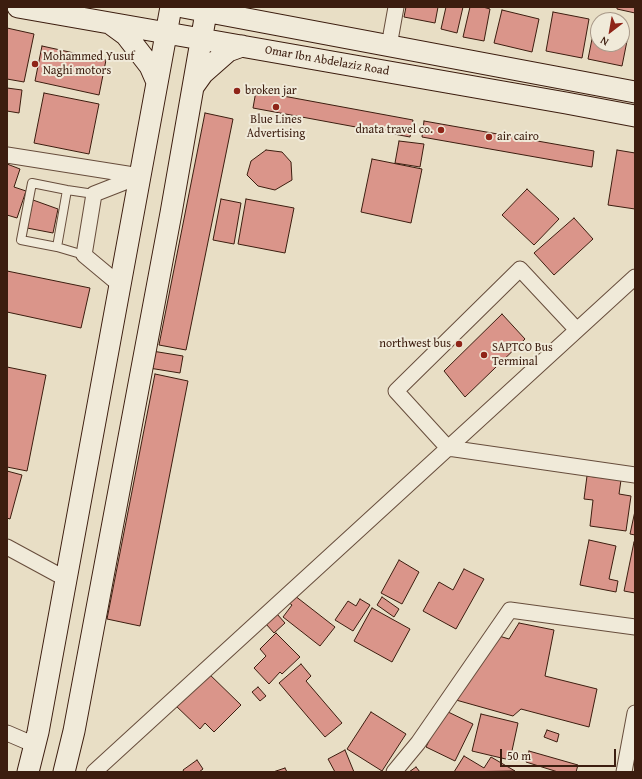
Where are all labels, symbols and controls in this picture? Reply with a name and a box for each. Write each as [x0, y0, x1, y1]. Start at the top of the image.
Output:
north arrow [590, 12, 630, 52]
text: N [597, 33, 612, 50]
street label: Omar Ibn Abdelaziz Road [264, 43, 390, 79]
place label: Mohammed Yusuf Naghi motors [43, 50, 134, 78]
marker: Mohammed Yusuf Naghi motors [30, 59, 40, 69]
place label: broken jar [245, 84, 297, 98]
marker: broken jar [232, 86, 242, 96]
marker: Blue Lines Advertising [271, 102, 281, 112]
place label: Blue Lines Advertising [247, 113, 305, 141]
place label: dnata travel co. [355, 123, 433, 137]
marker: dnata travel co. [436, 125, 446, 135]
place label: air cairo [497, 130, 539, 144]
marker: air cairo [484, 132, 494, 142]
place label: northwest bus [379, 337, 451, 351]
marker: northwest bus [454, 339, 464, 349]
place label: SAPTCO Bus Terminal [492, 341, 553, 369]
marker: SAPTCO Bus Terminal [479, 350, 489, 360]
scale bar [502, 741, 618, 767]
text: 50 m [507, 747, 531, 764]

